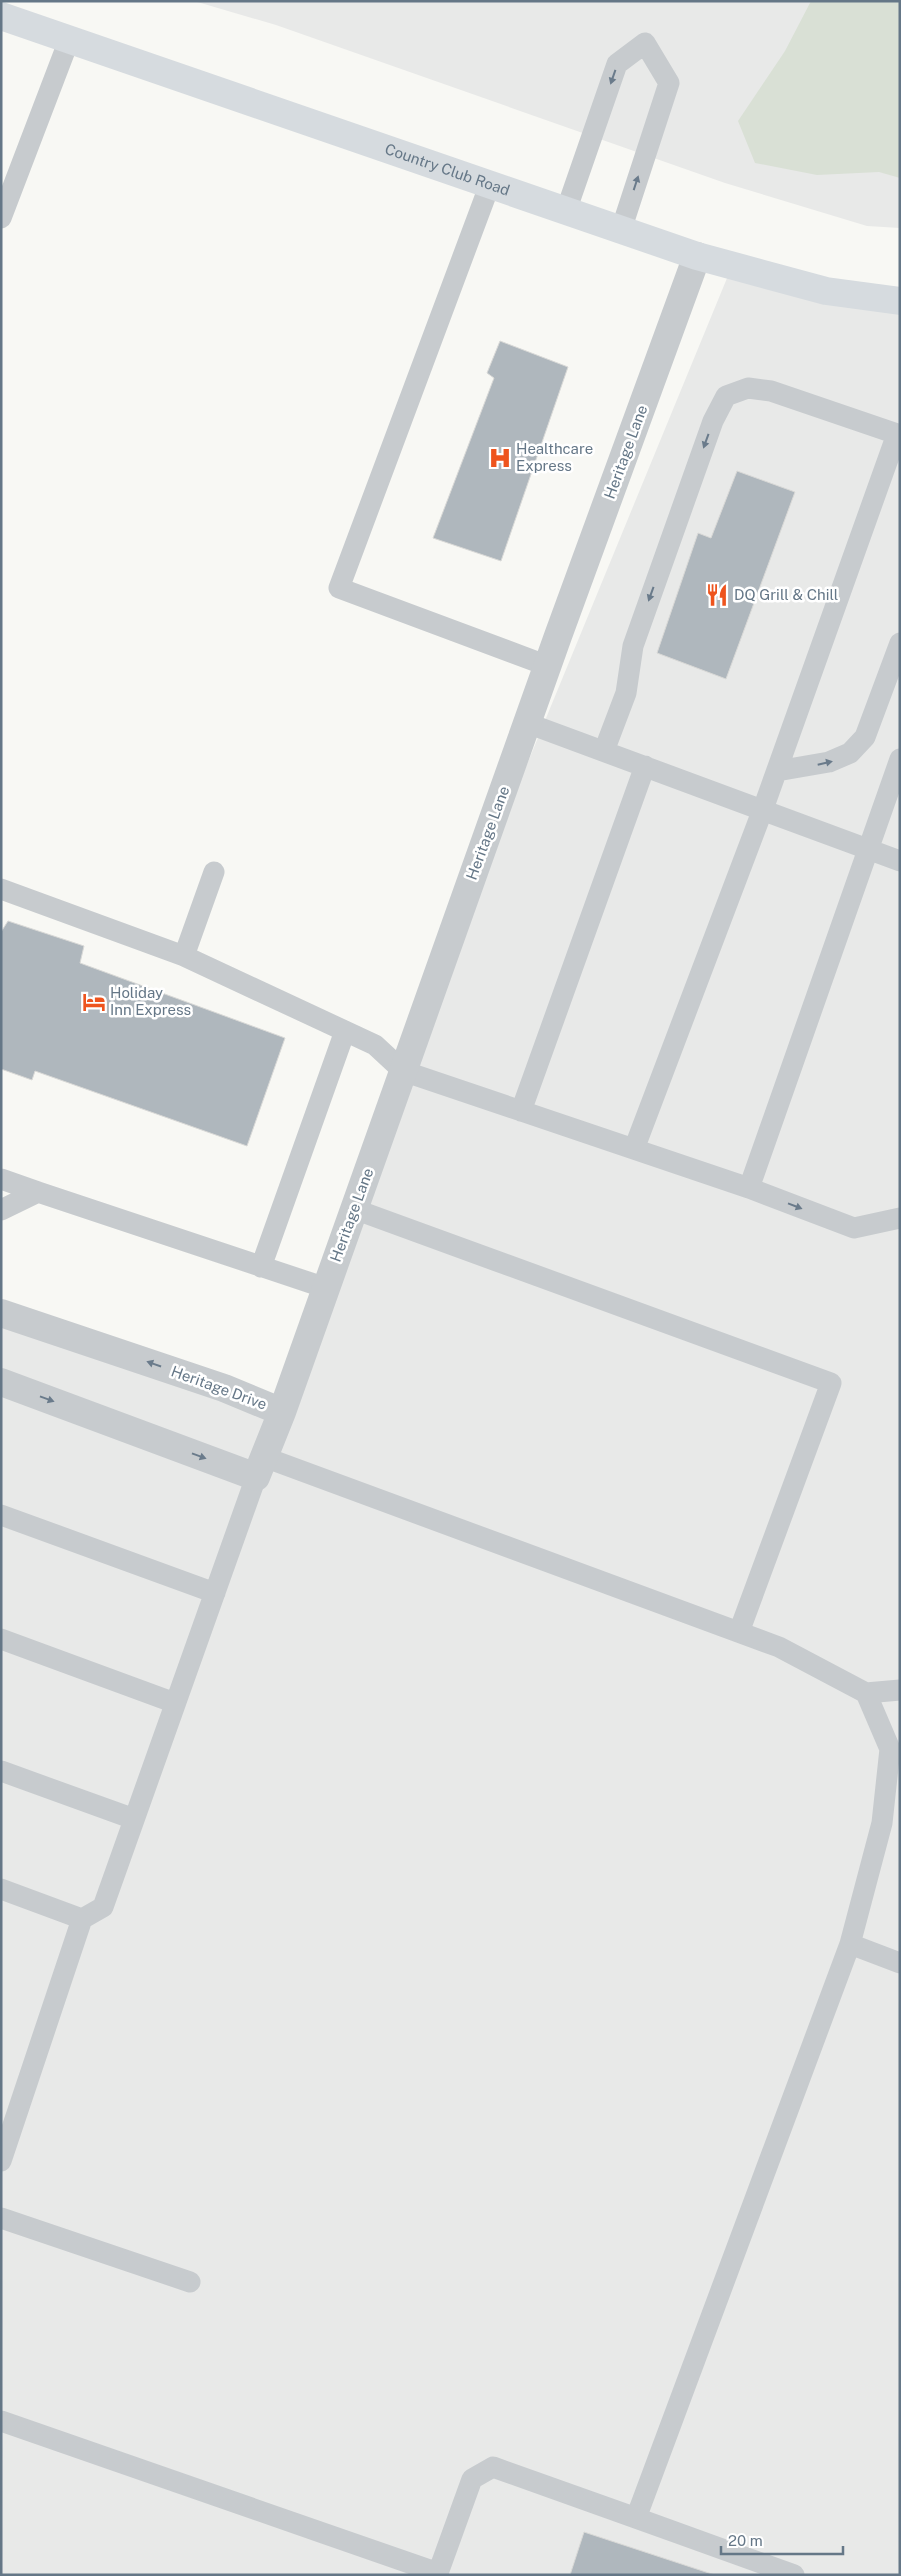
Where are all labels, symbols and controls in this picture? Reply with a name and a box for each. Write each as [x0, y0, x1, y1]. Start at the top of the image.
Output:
one-way arrow [609, 69, 616, 84]
street label: Country Club Road [383, 140, 512, 199]
one-way arrow [633, 176, 640, 191]
street label: Heritage Lane [601, 403, 650, 501]
one-way arrow [702, 434, 710, 449]
place label: Healthcare Express [516, 440, 593, 474]
hospital icon: Healthcare Express [487, 445, 513, 471]
restaurant icon: DQ Grill & Chill [704, 582, 730, 608]
place label: DQ Grill & Chill [734, 586, 838, 603]
one-way arrow [647, 587, 655, 602]
one-way arrow [817, 758, 833, 766]
street label: Heritage Lane [463, 784, 512, 882]
place label: Holiday Inn Express [110, 984, 191, 1018]
hotel icon: Holiday Inn Express [81, 989, 107, 1015]
street label: Heritage Lane [327, 1166, 376, 1264]
one-way arrow [788, 1202, 802, 1210]
one-way arrow [147, 1360, 162, 1367]
street label: Heritage Drive [169, 1362, 269, 1413]
one-way arrow [40, 1395, 55, 1403]
one-way arrow [192, 1452, 206, 1460]
scale bar [721, 2524, 844, 2556]
text: 20 m [728, 2532, 763, 2549]

